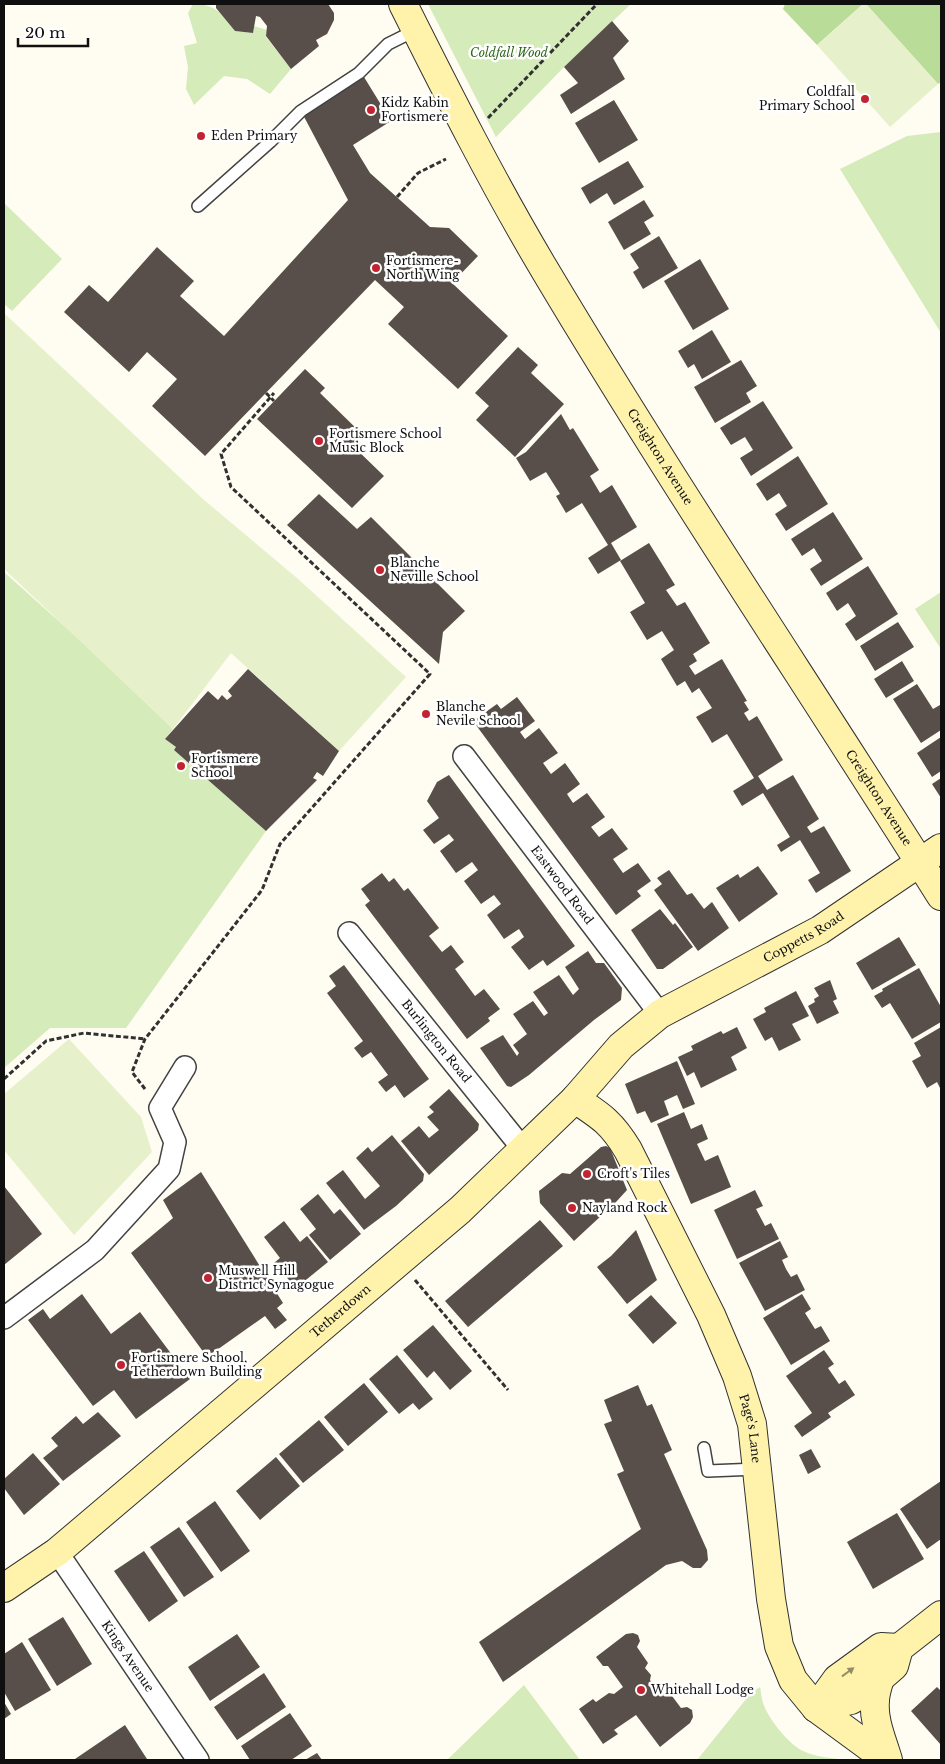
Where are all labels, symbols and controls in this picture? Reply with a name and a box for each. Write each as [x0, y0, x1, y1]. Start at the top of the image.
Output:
scale bar [18, 15, 88, 47]
text: 20 m [25, 23, 65, 42]
park label: Coldfall Wood [470, 45, 549, 60]
place label: Coldfall Primary School [759, 84, 855, 113]
marker: Coldfall Primary School [859, 93, 871, 105]
place label: Kidz Kabin Fortismere [381, 95, 449, 124]
marker: Kidz Kabin Fortismere [365, 104, 377, 116]
place label: Eden Primary [211, 128, 298, 143]
marker: Eden Primary [195, 130, 207, 142]
place label: Fortismere- North Wing [386, 253, 460, 282]
marker: Fortismere- North Wing [370, 262, 382, 274]
street label: Creighton Avenue [624, 406, 696, 508]
place label: Fortismere School Music Block [329, 426, 442, 455]
marker: Fortismere School Music Block [313, 435, 325, 447]
place label: Blanche Neville School [390, 555, 479, 584]
marker: Blanche Neville School [374, 564, 386, 576]
place label: Blanche Nevile School [436, 699, 521, 728]
marker: Blanche Nevile School [420, 708, 432, 720]
street label: Creighton Avenue [843, 747, 915, 848]
place label: Fortismere School [191, 751, 259, 780]
marker: Fortismere School [175, 760, 187, 772]
street label: Eastwood Road [528, 842, 597, 927]
street label: Coppetts Road [760, 908, 847, 966]
street label: Burlington Road [399, 996, 475, 1086]
place label: Croft's Tiles [597, 1166, 670, 1181]
marker: Croft's Tiles [581, 1168, 593, 1180]
place label: Nayland Rock [582, 1200, 668, 1215]
marker: Nayland Rock [566, 1202, 578, 1214]
place label: Muswell Hill District Synagogue [218, 1263, 334, 1292]
marker: Muswell Hill District Synagogue [202, 1272, 214, 1284]
street label: Tetherdown [307, 1281, 374, 1341]
place label: Fortismere School, Tetherdown Building [131, 1350, 263, 1379]
marker: Fortismere School, Tetherdown Building [115, 1359, 127, 1371]
street label: Page's Lane [736, 1392, 764, 1464]
street label: Kings Avenue [99, 1617, 158, 1695]
one-way arrow [841, 1667, 854, 1677]
place label: Whitehall Lodge [650, 1682, 754, 1697]
marker: Whitehall Lodge [635, 1684, 647, 1696]

